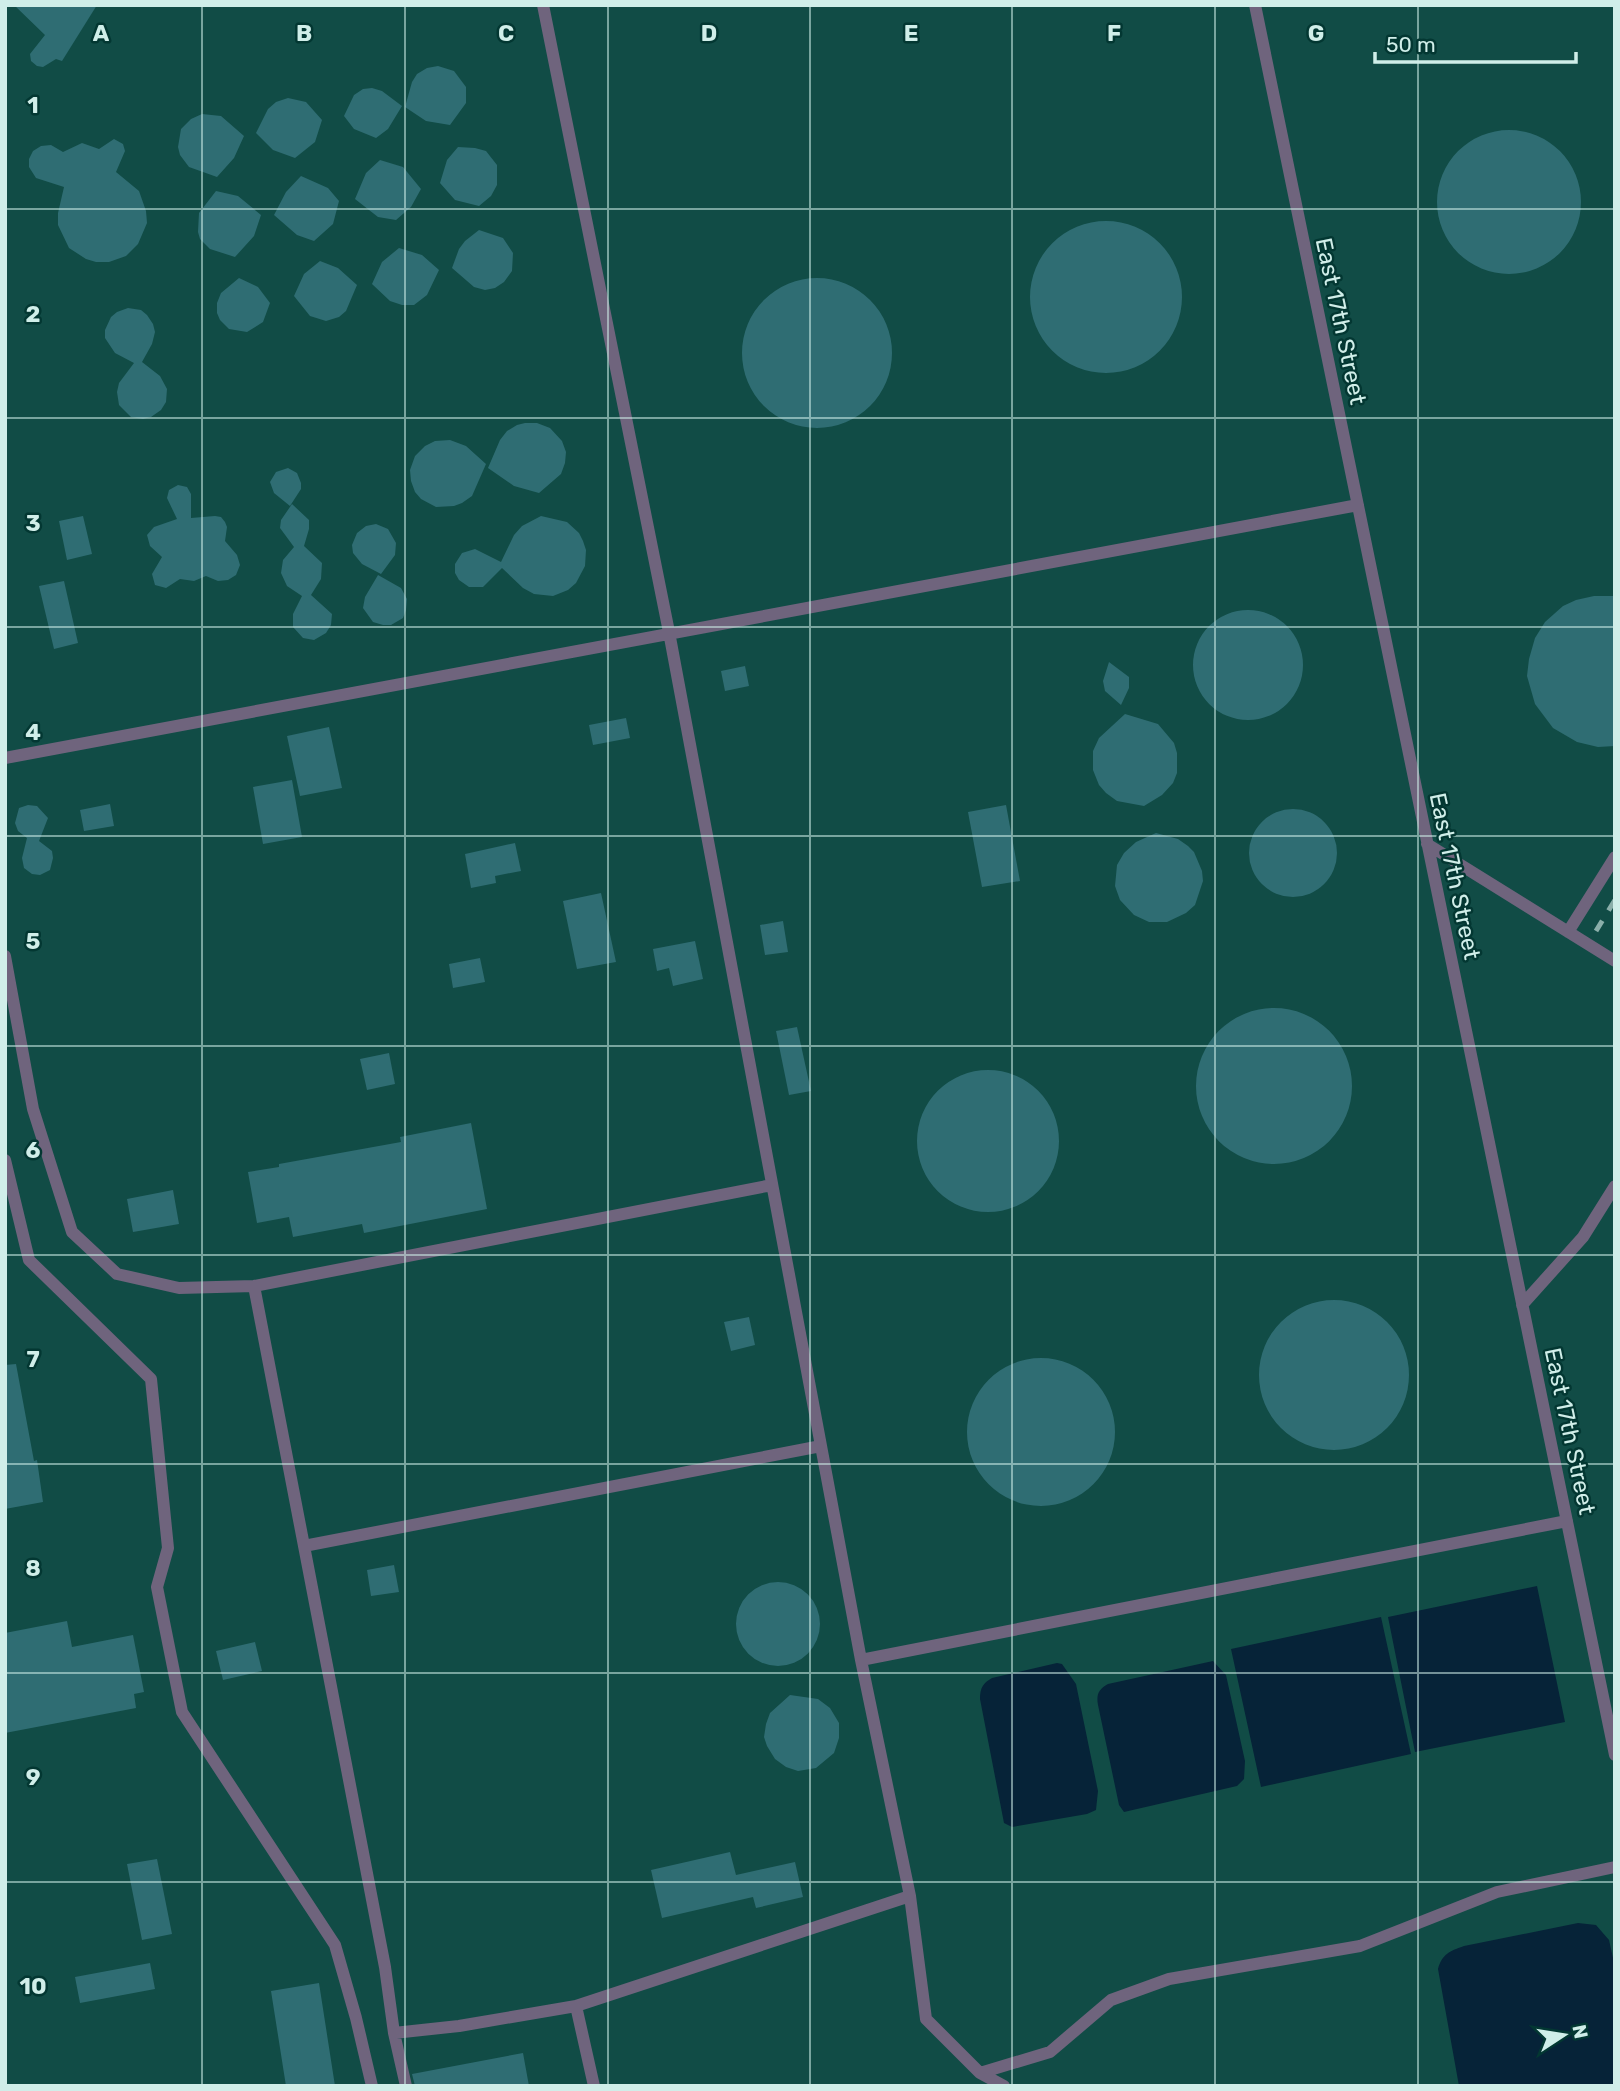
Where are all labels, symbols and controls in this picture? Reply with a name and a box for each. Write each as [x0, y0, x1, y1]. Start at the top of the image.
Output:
text: A [93, 19, 110, 47]
text: B [296, 19, 312, 47]
text: C [498, 19, 514, 47]
text: D [701, 19, 717, 47]
text: E [904, 19, 918, 47]
text: F [1107, 19, 1121, 47]
text: G [1308, 19, 1324, 47]
scale bar [1375, 21, 1576, 65]
text: 50 m [1386, 32, 1436, 57]
text: 1 [27, 91, 39, 119]
street label: East 17th Street [1310, 235, 1372, 407]
text: 2 [26, 300, 40, 328]
text: 3 [25, 509, 41, 537]
text: 4 [25, 718, 41, 746]
street label: East 17th Street [1424, 790, 1486, 962]
text: 5 [26, 927, 41, 955]
text: 6 [26, 1136, 41, 1164]
text: 7 [26, 1345, 40, 1373]
street label: East 17th Street [1539, 1345, 1601, 1517]
text: 8 [25, 1554, 41, 1582]
text: 9 [26, 1763, 40, 1791]
text: 10 [19, 1972, 47, 2000]
north arrow [1529, 2000, 1599, 2070]
text: N [1567, 2022, 1593, 2041]

